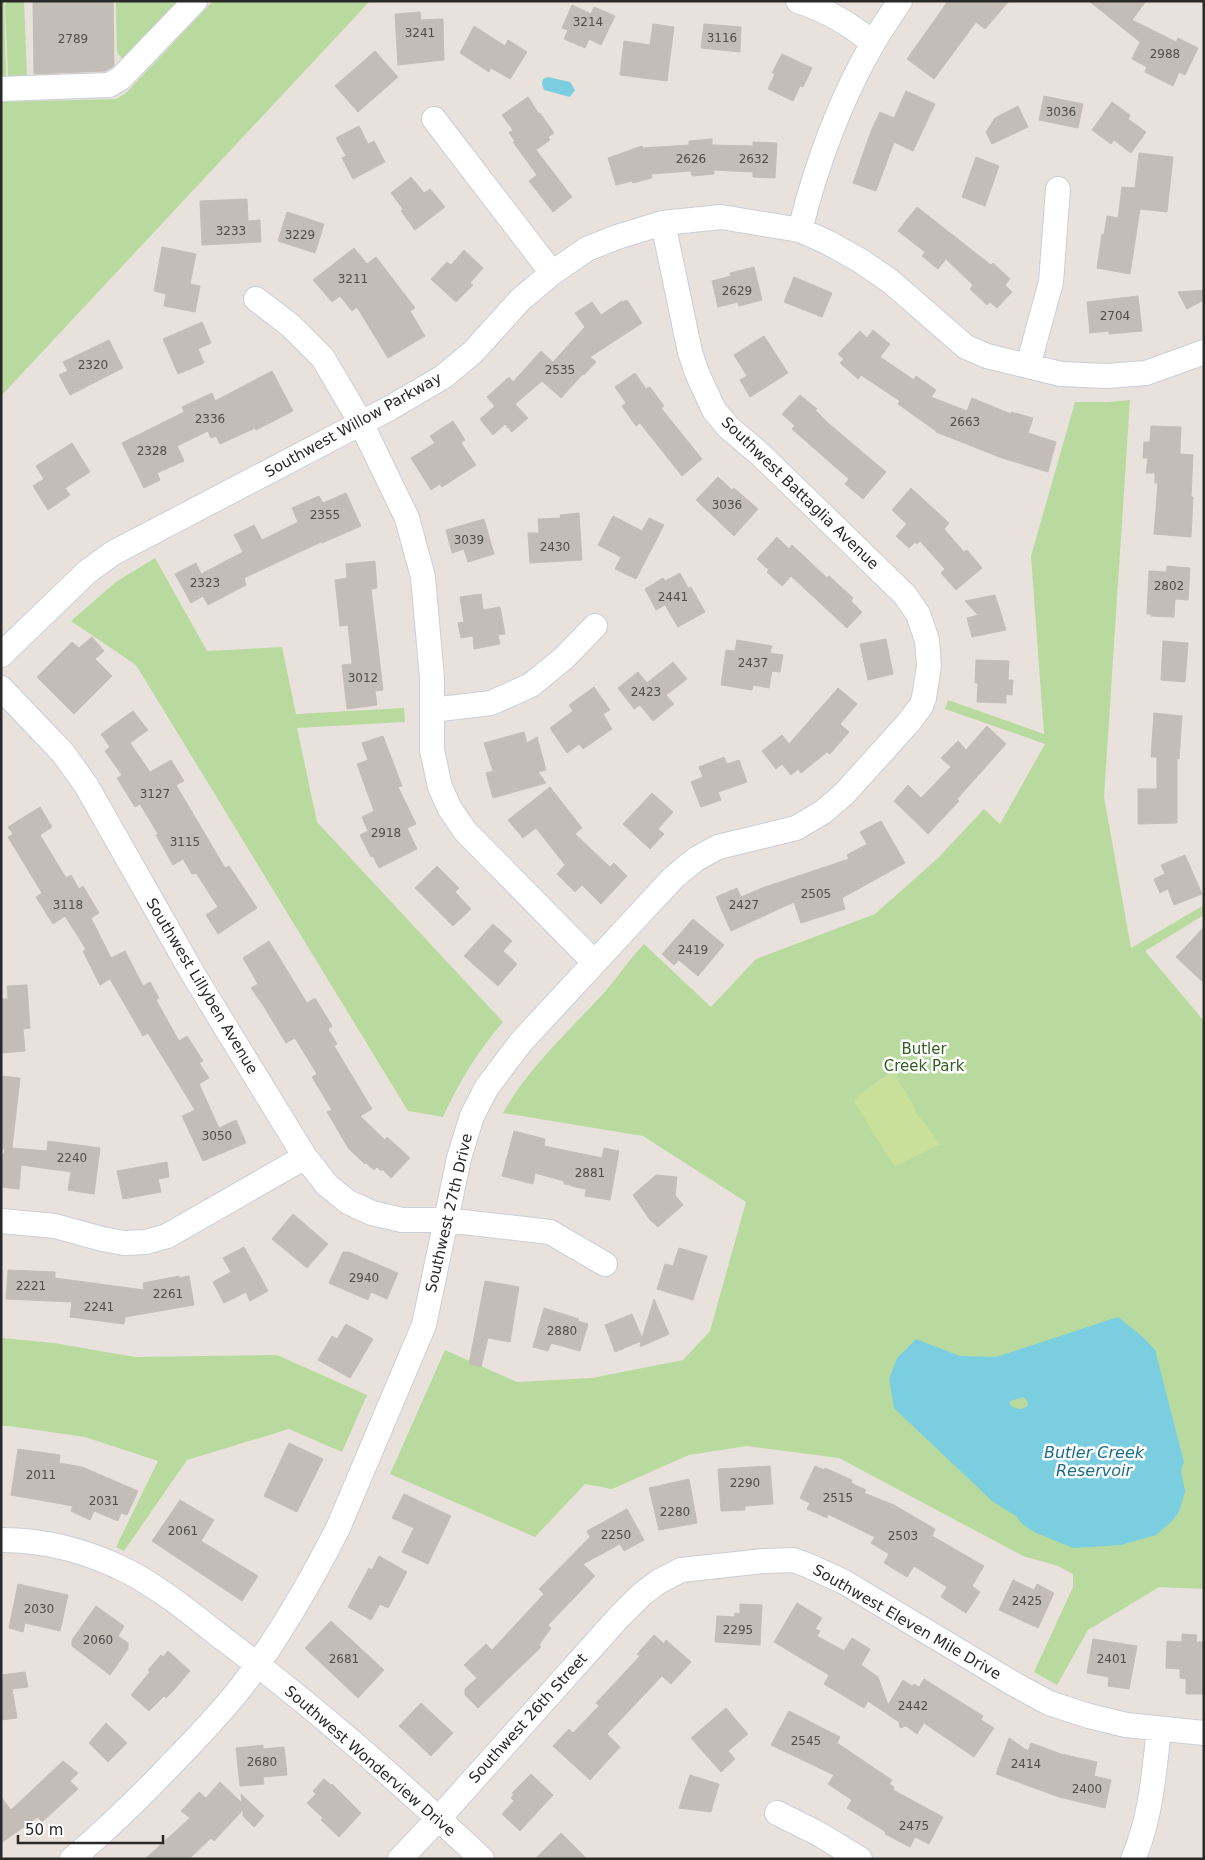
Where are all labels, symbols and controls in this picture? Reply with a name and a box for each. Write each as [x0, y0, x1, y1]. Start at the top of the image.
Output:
house number: 3214 [573, 15, 603, 29]
house number: 3241 [405, 26, 435, 40]
house number: 3116 [707, 31, 737, 45]
house number: 2789 [58, 32, 88, 46]
house number: 2988 [1150, 47, 1180, 61]
house number: 3036 [1046, 105, 1076, 119]
house number: 2626 [676, 152, 706, 166]
house number: 2632 [739, 152, 769, 166]
house number: 3233 [216, 224, 246, 238]
house number: 3229 [285, 228, 315, 242]
house number: 3211 [338, 272, 368, 286]
house number: 2629 [722, 284, 752, 298]
house number: 2704 [1100, 309, 1130, 323]
house number: 2320 [78, 358, 108, 372]
house number: 2535 [545, 363, 575, 377]
street label: Southwest Willow Parkway [261, 369, 445, 481]
house number: 2336 [195, 412, 225, 426]
street label: Southwest Battaglia Avenue [718, 413, 882, 573]
house number: 2663 [950, 415, 980, 429]
house number: 2328 [137, 444, 167, 458]
house number: 3036 [712, 498, 742, 512]
house number: 2355 [310, 508, 340, 522]
house number: 3039 [454, 533, 484, 547]
house number: 2430 [540, 540, 570, 554]
house number: 2323 [190, 576, 220, 590]
house number: 2802 [1154, 579, 1184, 593]
house number: 2441 [658, 590, 688, 604]
house number: 2437 [738, 656, 768, 670]
house number: 3012 [348, 671, 378, 685]
house number: 2423 [631, 685, 661, 699]
house number: 3127 [140, 787, 170, 801]
house number: 2918 [371, 826, 401, 840]
house number: 3115 [170, 835, 200, 849]
house number: 2505 [801, 887, 831, 901]
street label: Southwest Lillyben Avenue [142, 895, 262, 1077]
house number: 3118 [53, 898, 83, 912]
house number: 2427 [729, 898, 759, 912]
house number: 2419 [678, 943, 708, 957]
park label: Butler Creek Park [884, 1040, 965, 1075]
house number: 3050 [202, 1129, 232, 1143]
street label: Southwest 27th Drive [422, 1132, 476, 1294]
house number: 2240 [57, 1151, 87, 1165]
house number: 2881 [575, 1166, 605, 1180]
house number: 2940 [349, 1271, 379, 1285]
house number: 2221 [16, 1279, 46, 1293]
house number: 2261 [153, 1287, 183, 1301]
house number: 2241 [84, 1300, 114, 1314]
house number: 2880 [547, 1324, 577, 1338]
water label: Butler Creek Reservoir [1044, 1443, 1145, 1480]
house number: 2011 [26, 1468, 56, 1482]
house number: 2290 [730, 1476, 760, 1490]
house number: 2515 [823, 1491, 853, 1505]
house number: 2031 [89, 1494, 119, 1508]
house number: 2280 [660, 1505, 690, 1519]
house number: 2061 [168, 1524, 198, 1538]
house number: 2250 [601, 1528, 631, 1542]
house number: 2503 [888, 1529, 918, 1543]
street label: Southwest Eleven Mile Drive [810, 1561, 1004, 1683]
house number: 2425 [1012, 1594, 1042, 1608]
house number: 2030 [24, 1602, 54, 1616]
house number: 2295 [723, 1623, 753, 1637]
house number: 2060 [83, 1633, 113, 1647]
street label: Southwest 26th Street [465, 1649, 591, 1787]
house number: 2681 [329, 1652, 359, 1666]
house number: 2401 [1097, 1652, 1127, 1666]
street label: Southwest Wonderview Drive [281, 1682, 459, 1840]
house number: 2442 [898, 1699, 928, 1713]
house number: 2545 [791, 1734, 821, 1748]
house number: 2680 [247, 1755, 277, 1769]
house number: 2414 [1011, 1757, 1041, 1771]
house number: 2400 [1072, 1782, 1102, 1796]
scale bar [18, 1812, 162, 1844]
house number: 2475 [899, 1819, 929, 1833]
text: 50 m [25, 1821, 63, 1839]

